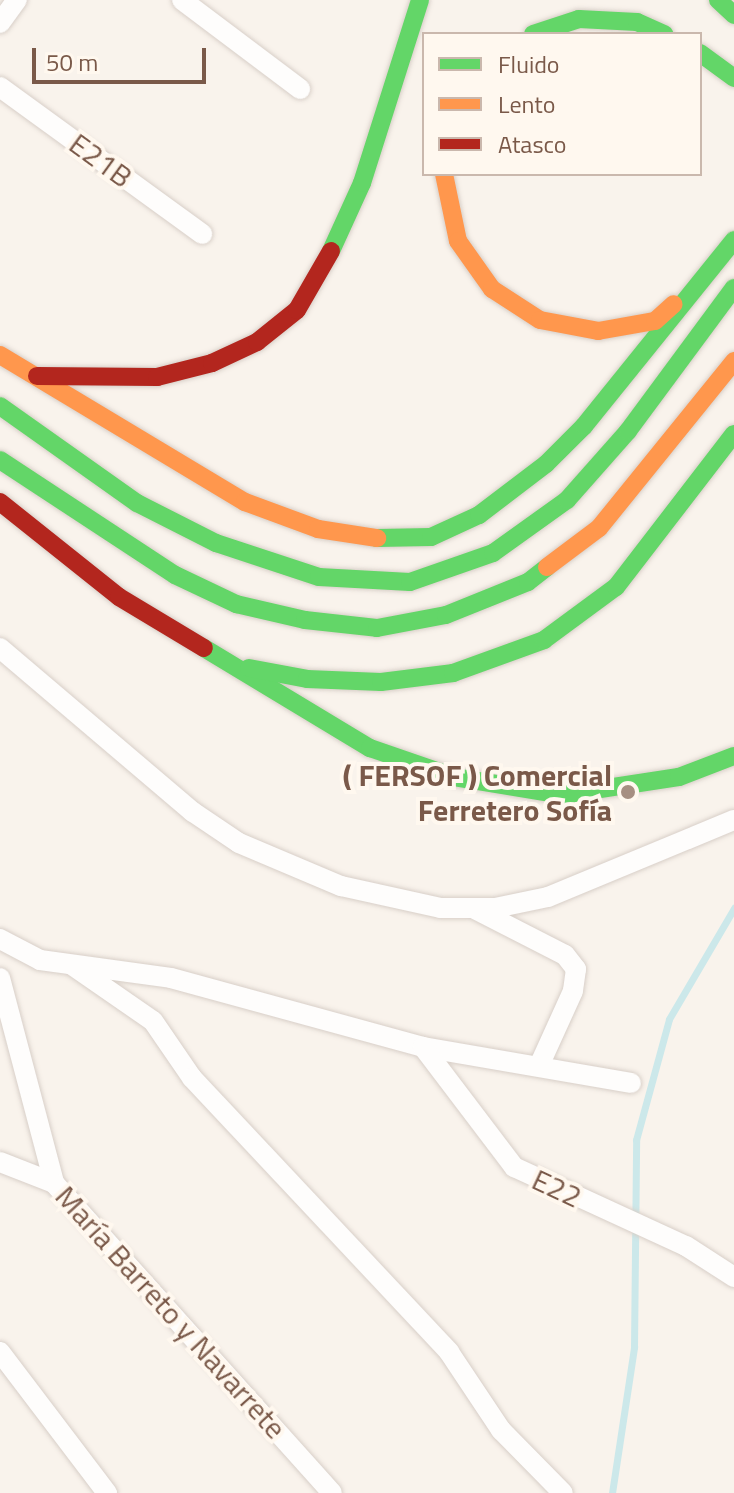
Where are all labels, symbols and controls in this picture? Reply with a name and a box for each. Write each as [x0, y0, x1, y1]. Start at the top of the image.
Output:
scale bar [36, 32, 210, 82]
legend [422, 32, 702, 176]
text: 50 m [46, 44, 98, 80]
text: Fluido [498, 46, 560, 82]
text: Lento [498, 86, 555, 122]
street label: E21B [63, 125, 139, 195]
text: Atasco [498, 126, 567, 162]
place label: ( FERSOF ) Comercial Ferretero Sofía [343, 757, 612, 828]
marker: ( FERSOF ) Comercial Ferretero Sofía [619, 783, 637, 801]
street label: E22 [527, 1161, 587, 1215]
street label: María Barreto y Navarrete [48, 1178, 294, 1446]

